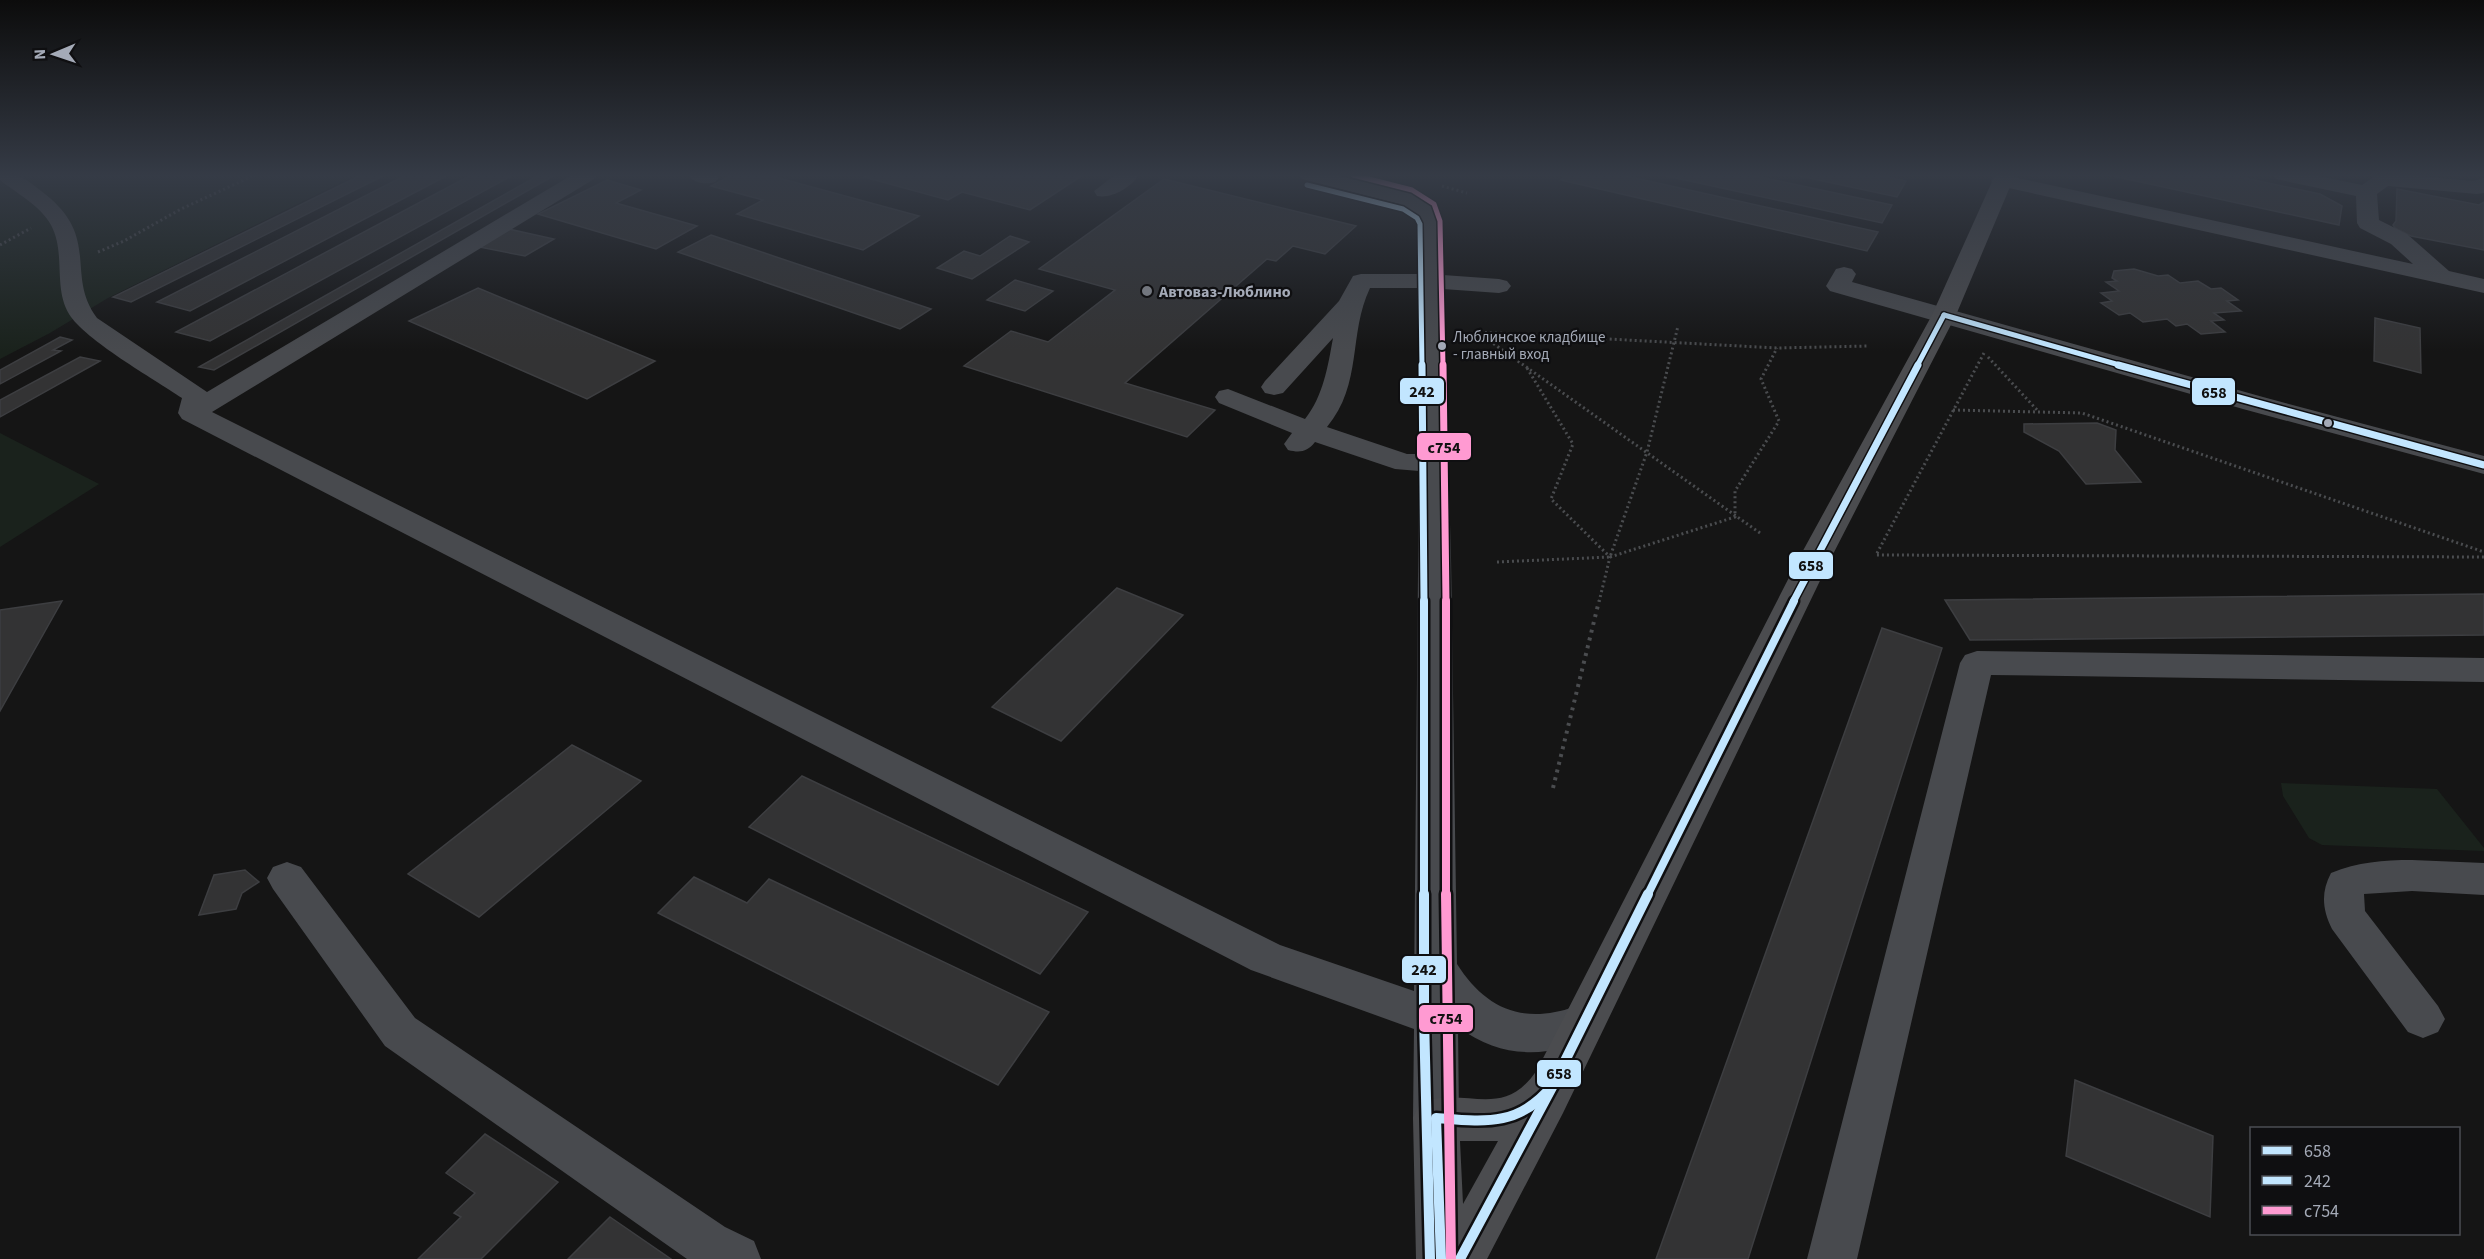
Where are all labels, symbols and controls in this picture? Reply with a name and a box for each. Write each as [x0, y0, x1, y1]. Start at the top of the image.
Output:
north arrow [24, 24, 84, 84]
text: N [29, 49, 51, 60]
place label: Автоваз-Люблино [1158, 281, 1291, 303]
marker: Автоваз-Люблино [1140, 284, 1154, 298]
place label: Люблинское кладбище - главный вход [1453, 327, 1605, 365]
marker: Люблинское кладбище - главный вход [1436, 340, 1448, 352]
line badge: 242 [1399, 377, 1445, 405]
line badge: 658 [2191, 377, 2236, 406]
text: 242 [1409, 381, 1435, 403]
text: 658 [2201, 382, 2227, 404]
unlabelled marker [2322, 417, 2334, 429]
line badge: с754 [1416, 432, 1472, 461]
text: с754 [1428, 437, 1461, 459]
line badge: 658 [1788, 551, 1834, 580]
text: 658 [1798, 555, 1824, 577]
line badge: 242 [1401, 955, 1447, 984]
text: 242 [1411, 959, 1437, 981]
line badge: с754 [1418, 1004, 1474, 1033]
text: с754 [1430, 1008, 1463, 1030]
line badge: 658 [1536, 1059, 1582, 1088]
text: 658 [1546, 1063, 1572, 1085]
legend [2250, 1127, 2460, 1235]
text: 658 [2304, 1139, 2331, 1164]
text: 242 [2304, 1169, 2331, 1194]
text: с754 [2304, 1199, 2339, 1224]

